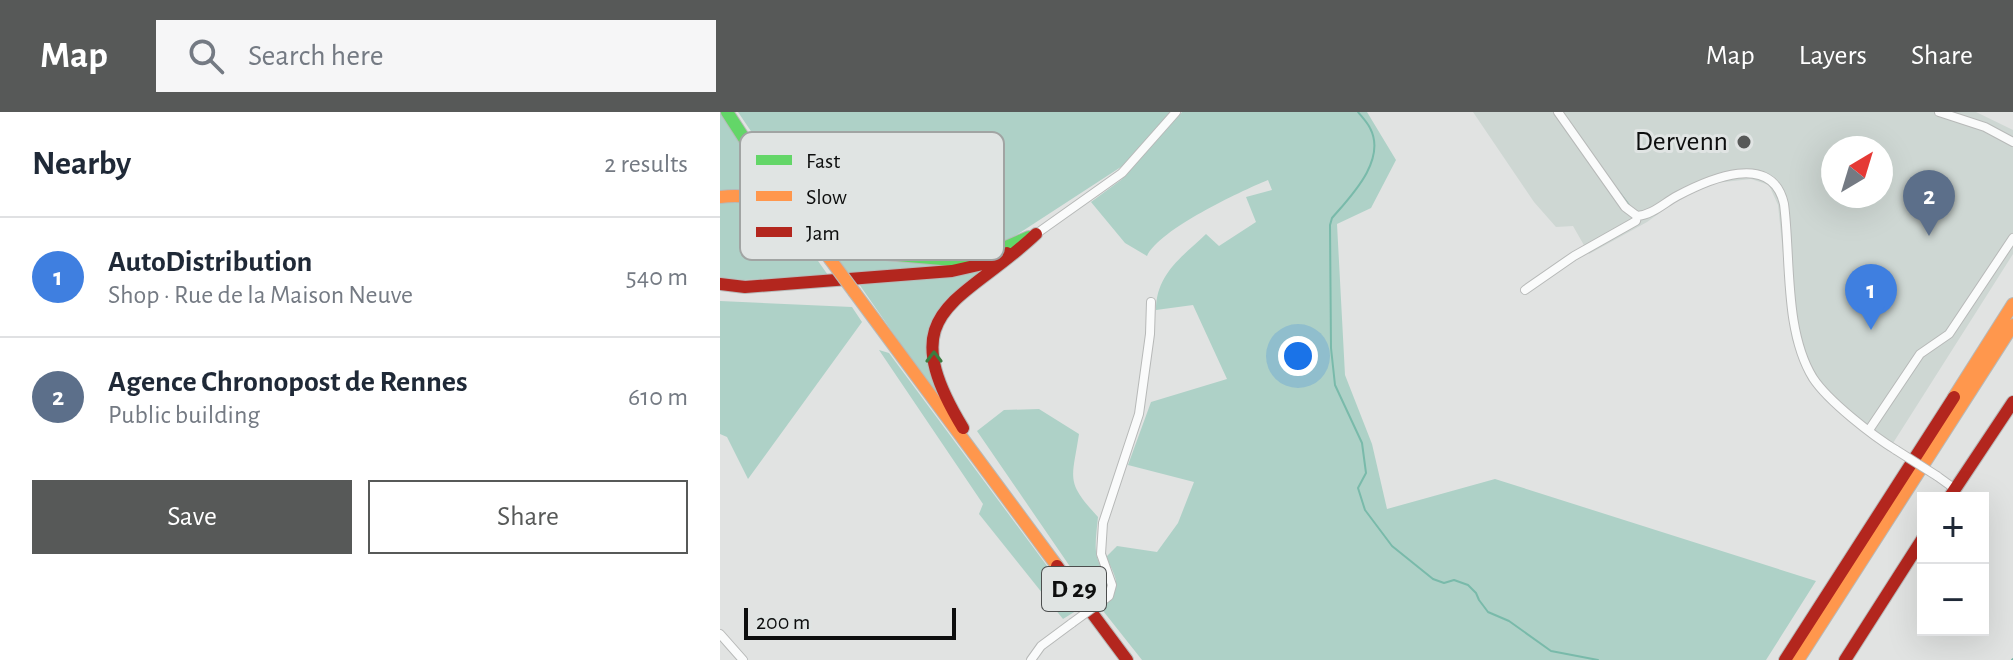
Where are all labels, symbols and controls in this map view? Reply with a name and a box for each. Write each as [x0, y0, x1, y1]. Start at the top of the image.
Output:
search box [156, 20, 716, 92]
icon: search [184, 34, 228, 78]
text: Map [40, 37, 108, 75]
text: Search here [248, 41, 384, 71]
text: Map [1706, 42, 1755, 70]
text: Layers [1799, 42, 1867, 70]
text: Share [1911, 42, 1973, 70]
place label: Dervenn [1635, 128, 1728, 156]
legend [740, 132, 1004, 260]
marker: Dervenn [1735, 133, 1753, 151]
north arrow [1821, 136, 1893, 208]
text: Nearby [32, 147, 131, 181]
text: Fast [806, 150, 840, 172]
text: 2 results [604, 151, 688, 177]
pin: 2 [1903, 170, 1955, 236]
text: Slow [806, 186, 847, 208]
text: Jam [806, 222, 840, 244]
text: AutoDistribution [108, 247, 312, 277]
text: 1 [53, 264, 63, 290]
text: 540 m [626, 264, 688, 290]
pin: 1 [1845, 264, 1897, 330]
text: Shop · Rue de la Maison Neuve [108, 282, 413, 308]
your location [1278, 336, 1318, 376]
one-way arrow [925, 350, 943, 363]
text: Agence Chronopost de Rennes [108, 367, 468, 397]
text: 2 [52, 384, 64, 410]
text: 610 m [628, 384, 688, 410]
text: Public building [108, 402, 260, 428]
button: Save [32, 480, 352, 554]
button: Share [368, 480, 688, 554]
map controls [1917, 492, 1989, 636]
button: + [1917, 492, 1989, 564]
button: − [1917, 564, 1989, 636]
road number: D 29 [1042, 567, 1106, 611]
scale bar [744, 604, 956, 640]
text: 200 m [756, 611, 810, 633]

